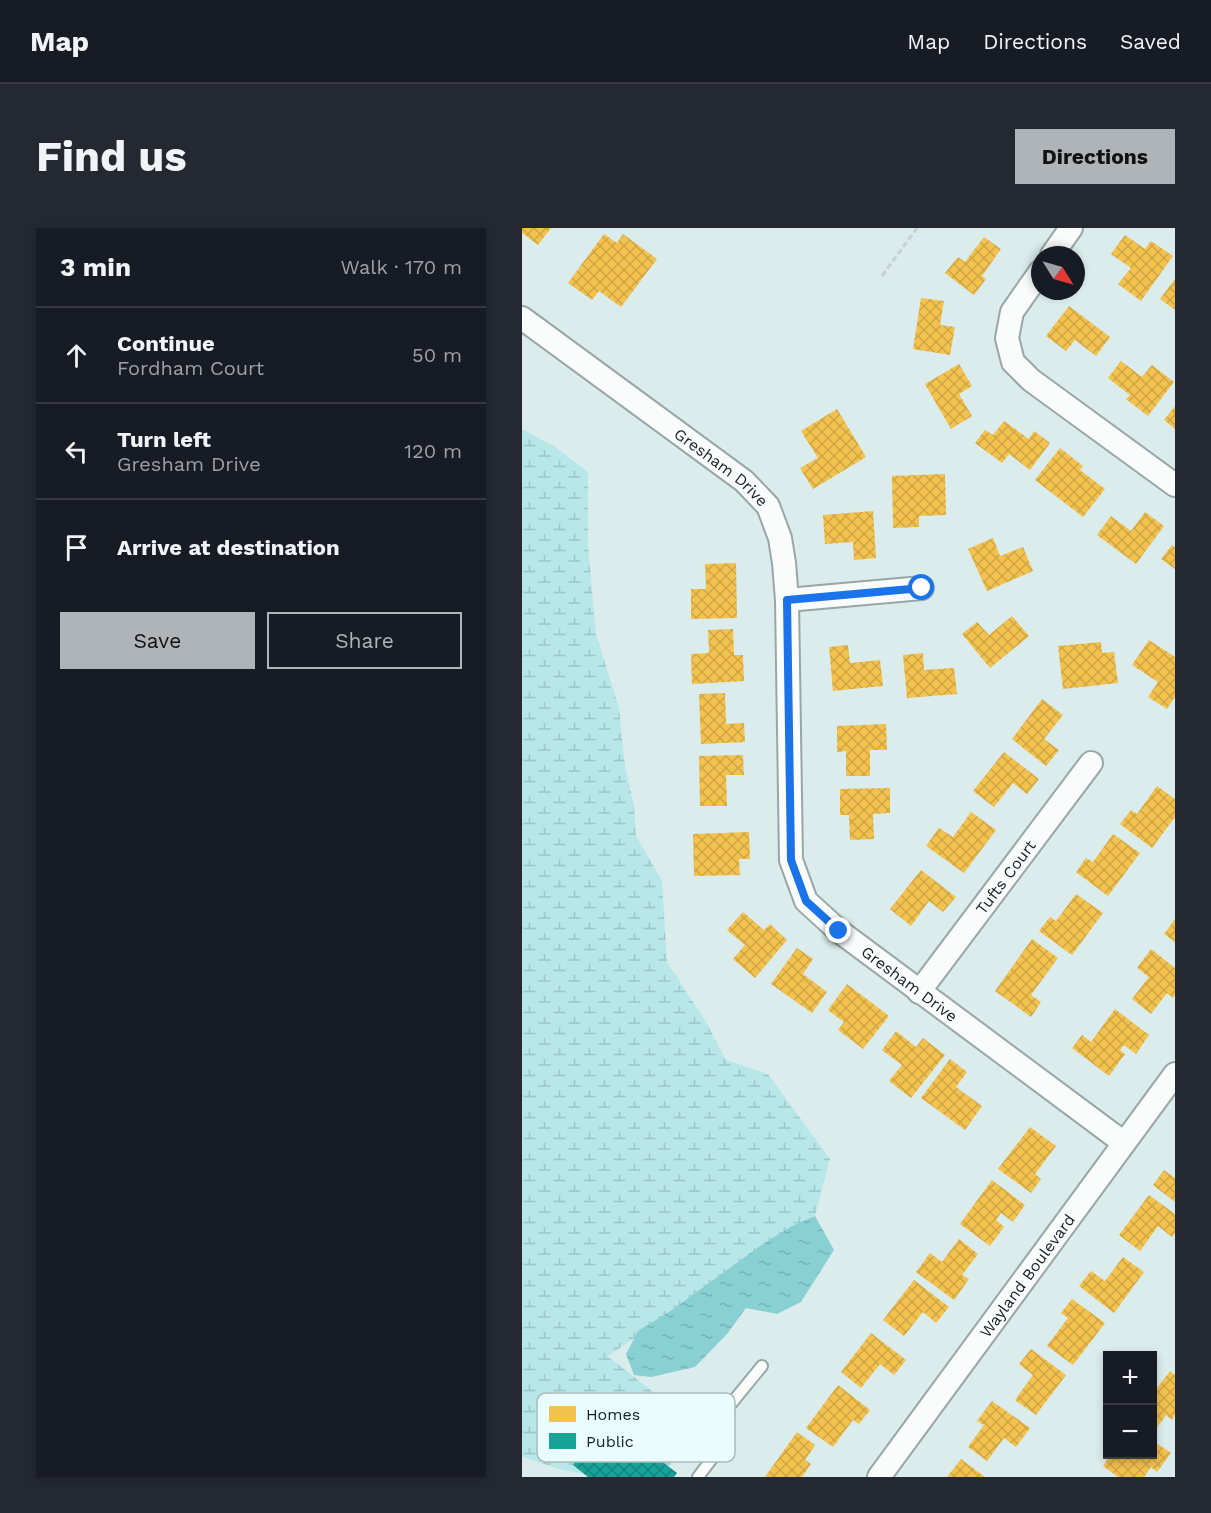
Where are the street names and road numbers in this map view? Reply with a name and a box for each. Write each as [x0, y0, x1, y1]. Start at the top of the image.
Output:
street label: Gresham Drive [670, 424, 772, 510]
street label: Tufts Court [972, 836, 1040, 918]
street label: Gresham Drive [858, 942, 961, 1026]
street label: Wayland Boulevard [976, 1210, 1079, 1341]

